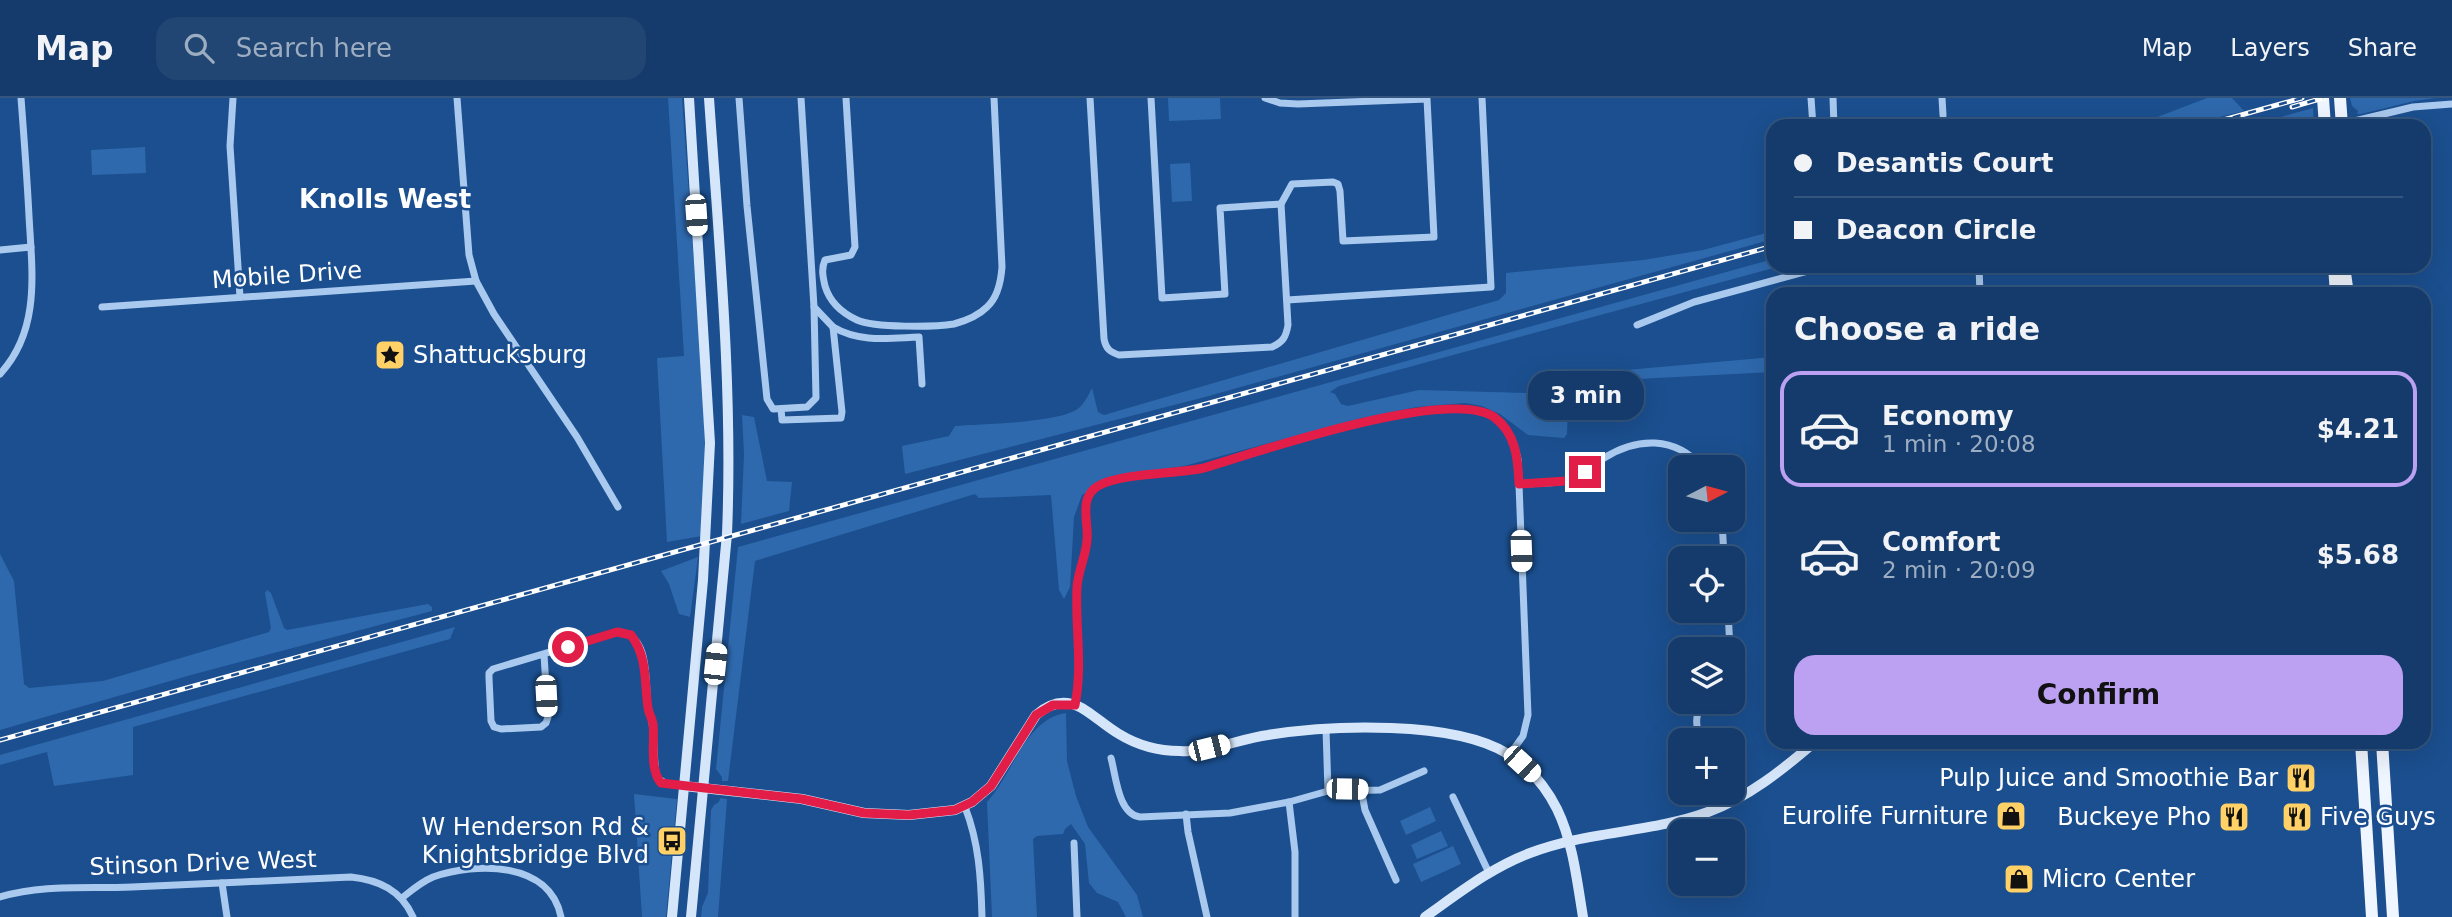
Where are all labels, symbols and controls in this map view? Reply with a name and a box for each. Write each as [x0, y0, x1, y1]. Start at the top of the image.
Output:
search box [156, 17, 646, 80]
text: Map [35, 29, 114, 68]
icon: search [180, 29, 218, 67]
text: Search here [236, 33, 392, 63]
text: Map [2142, 34, 2192, 62]
text: Layers [2230, 34, 2310, 62]
text: Share [2348, 34, 2417, 62]
text: Desantis Court [1836, 148, 2053, 178]
district label: Knolls West [299, 184, 471, 214]
car [685, 193, 708, 237]
text: Deacon Circle [1836, 215, 2036, 245]
street label: Mobile Drive [211, 256, 363, 294]
text: Choose a ride [1794, 310, 2040, 348]
place icon: Shattucksburg [373, 338, 407, 372]
place label: Shattucksburg [413, 341, 587, 369]
callout: 3 min [1527, 370, 1643, 420]
text: 3 min [1550, 382, 1622, 408]
icon: car [1798, 398, 1861, 461]
text: Economy [1882, 401, 2013, 431]
text: $4.21 [2317, 414, 2399, 444]
text: 1 min · 20:08 [1882, 431, 2036, 457]
north arrow [1668, 455, 1745, 532]
map controls [1668, 455, 1745, 896]
route end [1569, 456, 1601, 488]
icon: car [1798, 524, 1861, 587]
text: Comfort [1882, 527, 2000, 557]
car [1510, 530, 1533, 572]
text: $5.68 [2317, 540, 2399, 570]
button: locate [1668, 546, 1745, 623]
text: 2 min · 20:09 [1882, 557, 2036, 583]
route start [552, 631, 584, 663]
button: layers [1668, 637, 1745, 714]
car [703, 642, 728, 686]
button: Confirm [1794, 655, 2403, 735]
car [535, 674, 558, 718]
button: + [1668, 728, 1745, 805]
car [1187, 733, 1232, 763]
car [1500, 742, 1545, 786]
restaurant icon: Pulp Juice and Smoothie Bar [2284, 761, 2318, 795]
place label: Pulp Juice and Smoothie Bar [1939, 764, 2278, 792]
car [1326, 778, 1369, 800]
shop icon: Eurolife Furniture [1994, 799, 2028, 833]
restaurant icon: Buckeye Pho [2217, 800, 2251, 834]
restaurant icon: Five Guys [2280, 800, 2314, 834]
place label: Eurolife Furniture [1782, 802, 1988, 830]
place label: Buckeye Pho [2057, 803, 2211, 831]
place label: Five Guys [2320, 803, 2436, 831]
place label: W Henderson Rd & Knightsbridge Blvd [421, 813, 649, 869]
button: − [1668, 819, 1745, 896]
bus stop icon: W Henderson Rd & Knightsbridge Blvd [655, 824, 689, 858]
street label: Stinson Drive West [89, 845, 317, 881]
shop icon: Micro Center [2002, 862, 2036, 896]
place label: Micro Center [2042, 865, 2195, 893]

